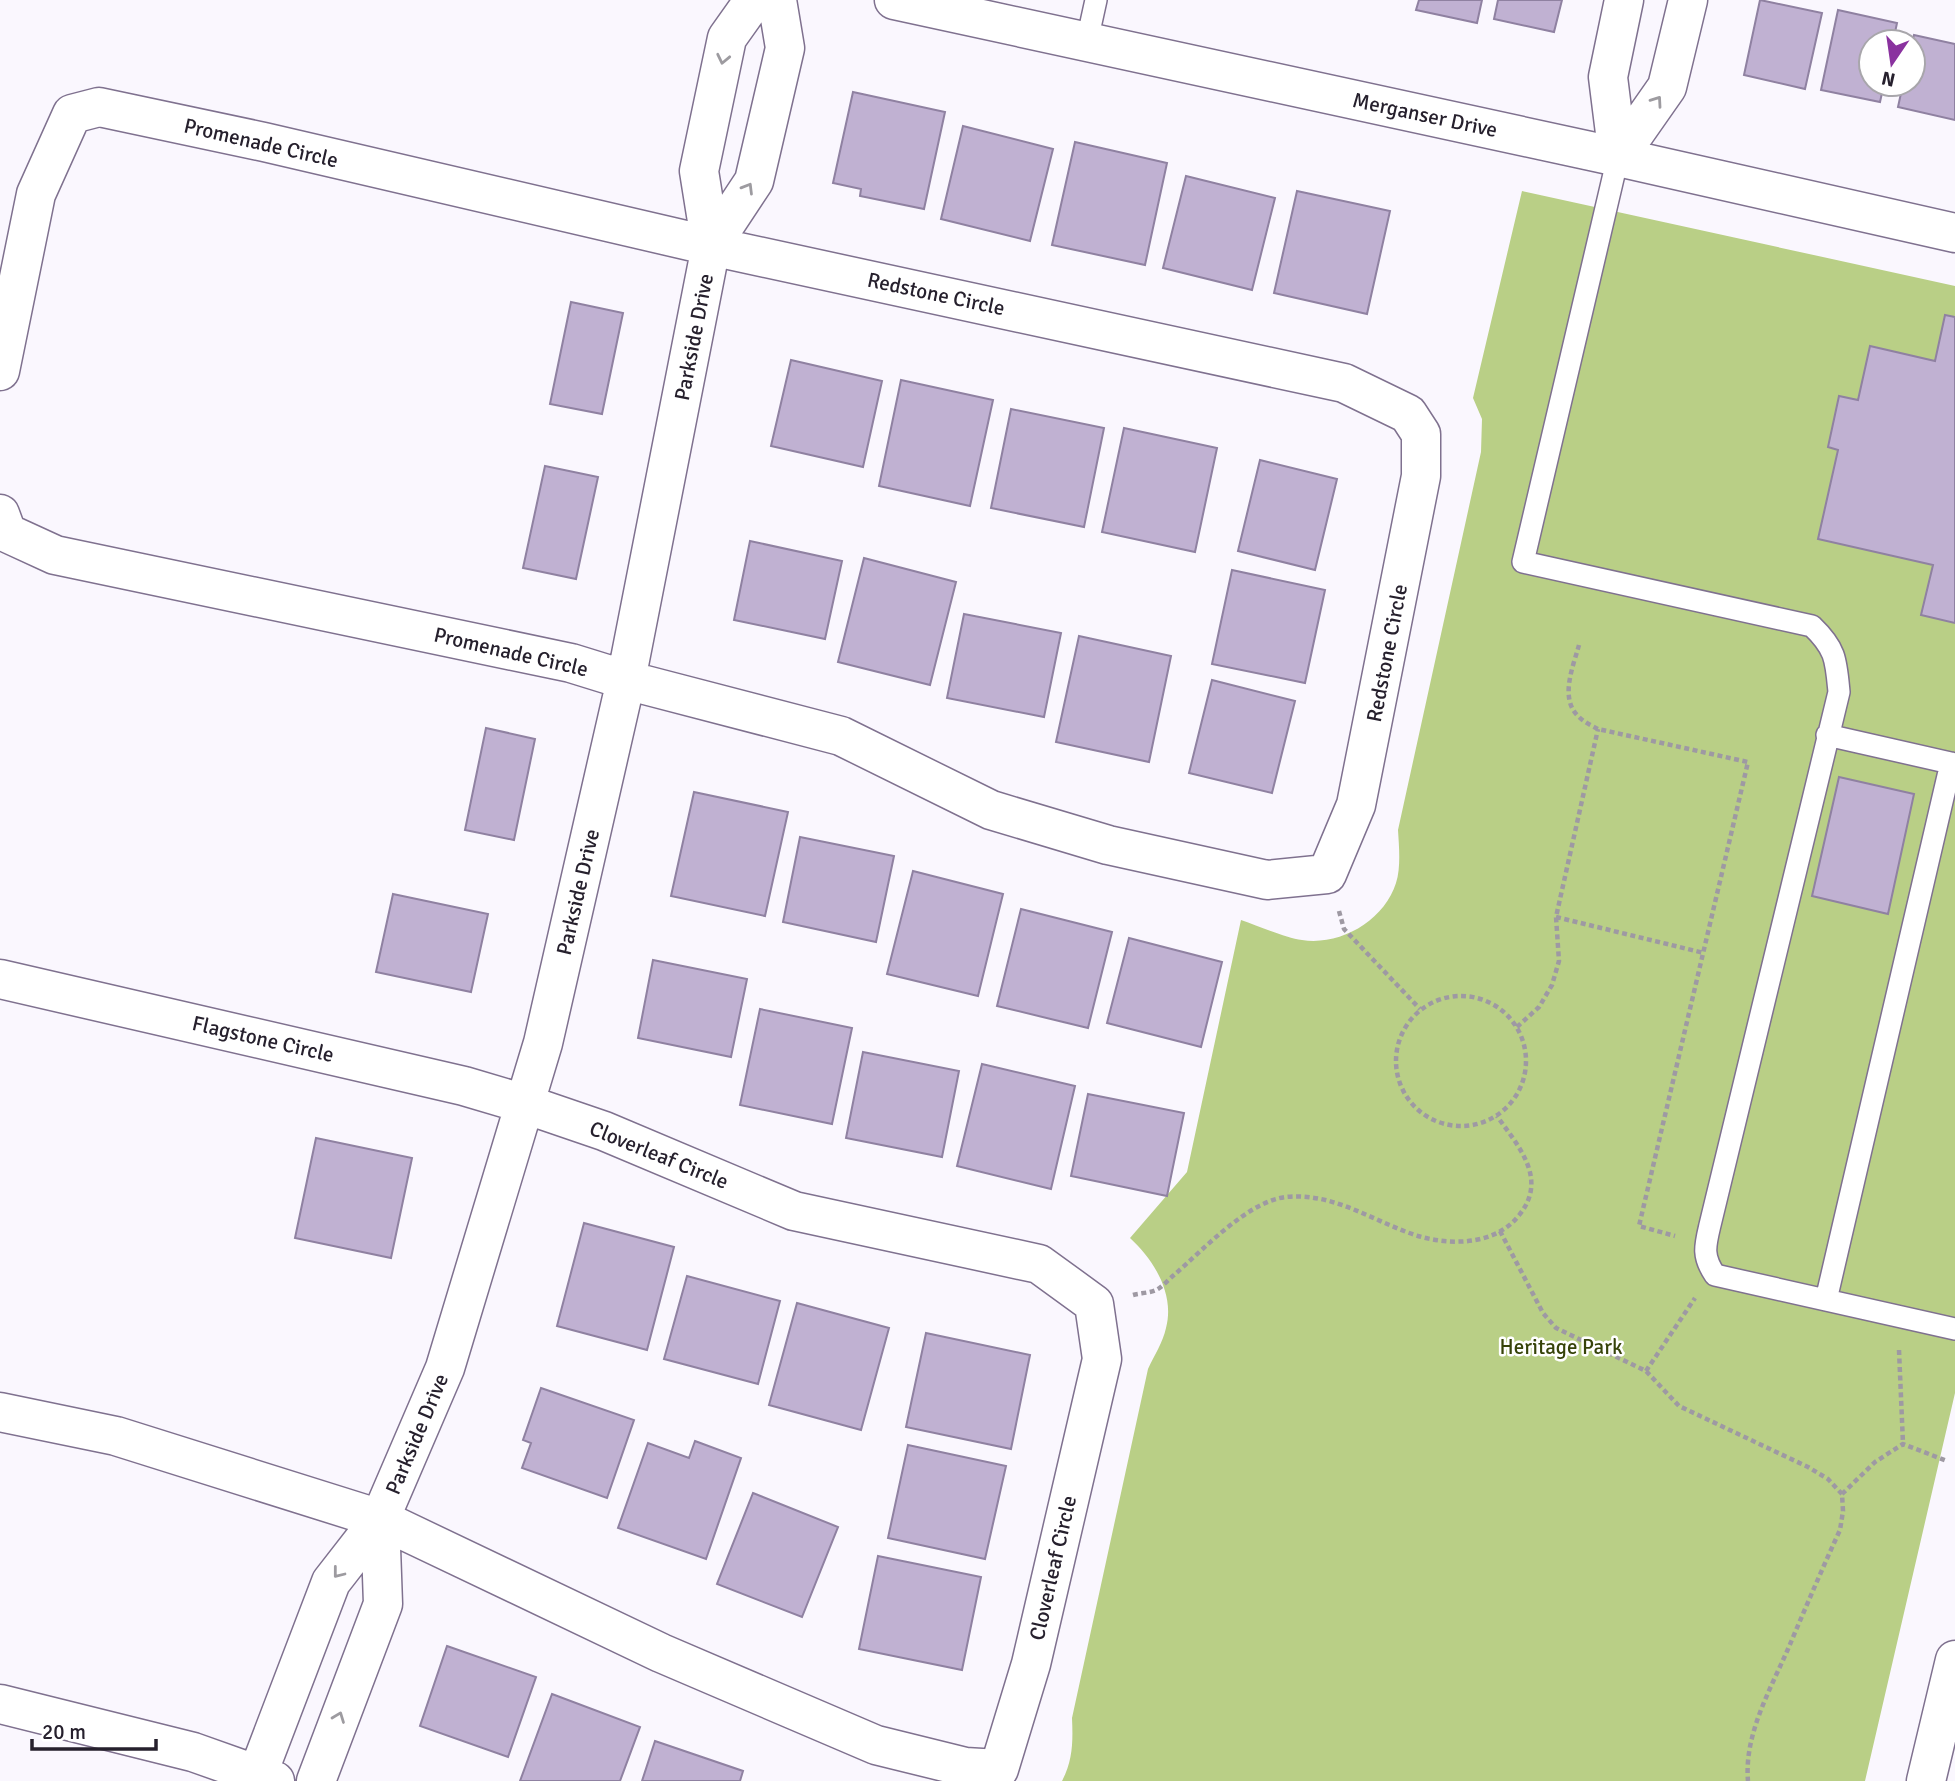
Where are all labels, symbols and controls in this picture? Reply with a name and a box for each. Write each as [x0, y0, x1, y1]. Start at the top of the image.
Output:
north arrow [1857, 28, 1927, 98]
one-way arrow [716, 53, 731, 65]
text: N [1879, 65, 1898, 92]
street label: Merganser Drive [1350, 87, 1500, 143]
one-way arrow [1649, 96, 1661, 109]
street label: Promenade Circle [181, 113, 341, 173]
one-way arrow [740, 183, 753, 196]
street label: Redstone Circle [865, 267, 1007, 321]
street label: Parkside Drive [669, 271, 719, 403]
street label: Redstone Circle [1361, 582, 1413, 724]
street label: Promenade Circle [431, 622, 591, 682]
street label: Parkside Drive [551, 826, 605, 958]
street label: Flagstone Circle [190, 1010, 336, 1068]
street label: Cloverleaf Circle [586, 1115, 732, 1195]
park label: Heritage Park [1500, 1334, 1623, 1360]
street label: Parkside Drive [380, 1370, 454, 1498]
street label: Cloverleaf Circle [1024, 1493, 1082, 1643]
one-way arrow [334, 1565, 347, 1578]
scale bar [32, 1708, 156, 1752]
one-way arrow [331, 1712, 345, 1724]
text: 20 m [42, 1719, 86, 1745]

